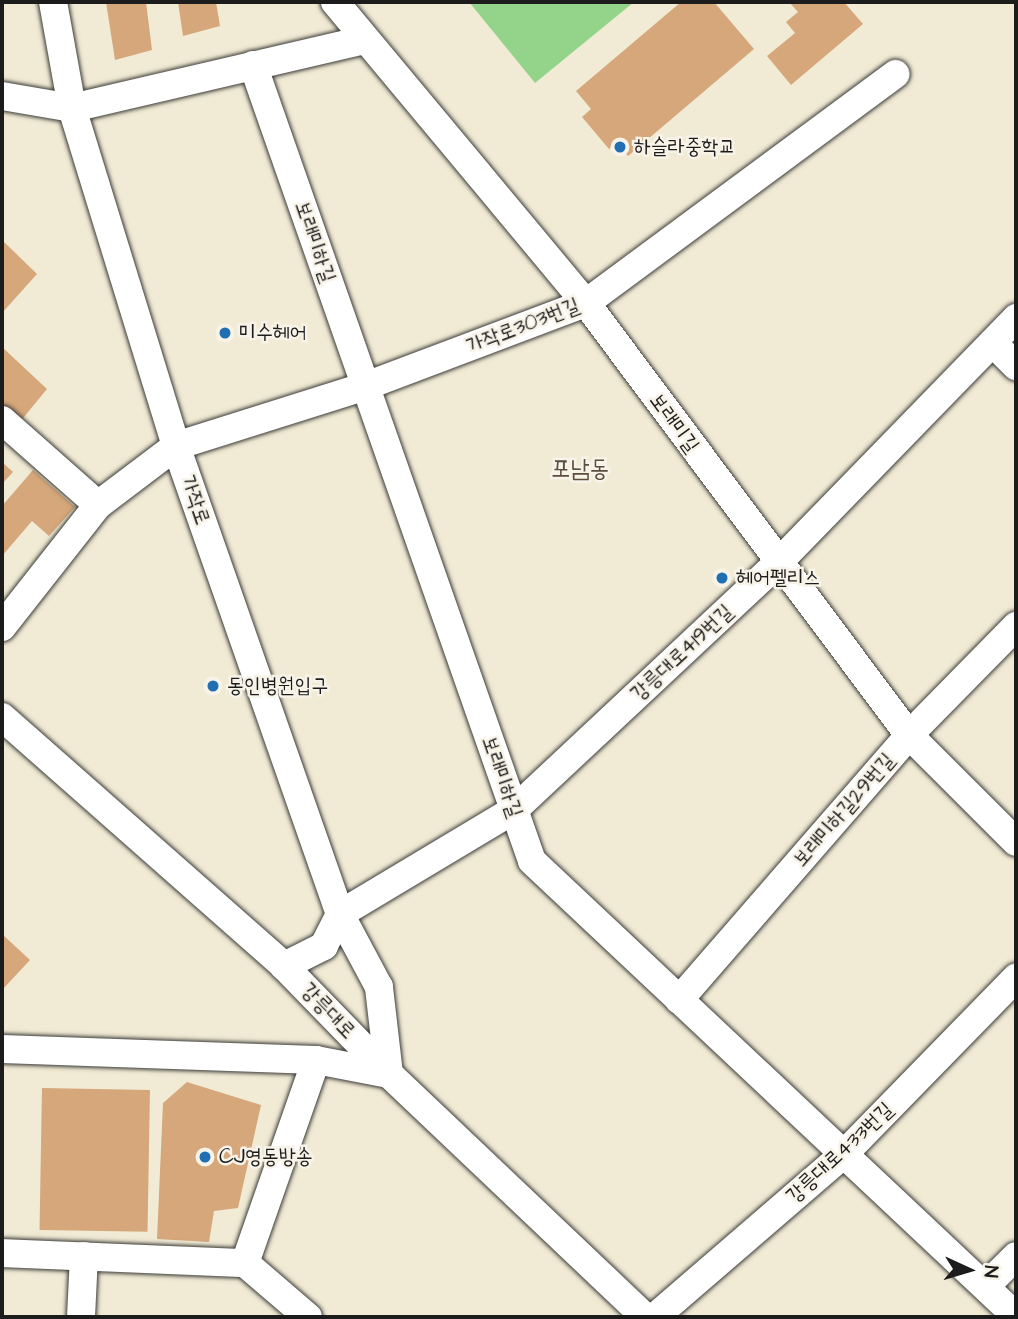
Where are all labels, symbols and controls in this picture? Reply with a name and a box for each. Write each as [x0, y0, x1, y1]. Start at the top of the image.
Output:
place label: 하슬라중학교 [634, 134, 735, 160]
marker: 하슬라중학교 [612, 139, 628, 155]
street label: 보래미하길 [289, 198, 341, 286]
street label: 가작로303번길 [463, 293, 583, 359]
place label: 미수헤어 [239, 320, 307, 346]
marker: 미수헤어 [217, 325, 233, 341]
street label: 보래미길 [644, 388, 704, 458]
district label: 포남동 [551, 456, 609, 484]
street label: 가작로 [175, 472, 215, 528]
place label: 헤어펠리스 [736, 565, 820, 591]
marker: 헤어펠리스 [714, 570, 730, 586]
street label: 강릉대로419번길 [626, 599, 738, 707]
place label: 동인병원입구 [227, 673, 328, 699]
marker: 동인병원입구 [205, 678, 221, 694]
street label: 보래미하길 [476, 733, 528, 821]
street label: 보래미하길29번길 [788, 748, 900, 872]
street label: 강릉대로 [295, 978, 361, 1044]
street label: 강릉대로433번길 [781, 1097, 899, 1209]
place label: CJ영동방송 [219, 1144, 313, 1170]
marker: CJ영동방송 [197, 1149, 213, 1165]
north arrow [934, 1235, 1004, 1305]
text: N [977, 1265, 1004, 1278]

